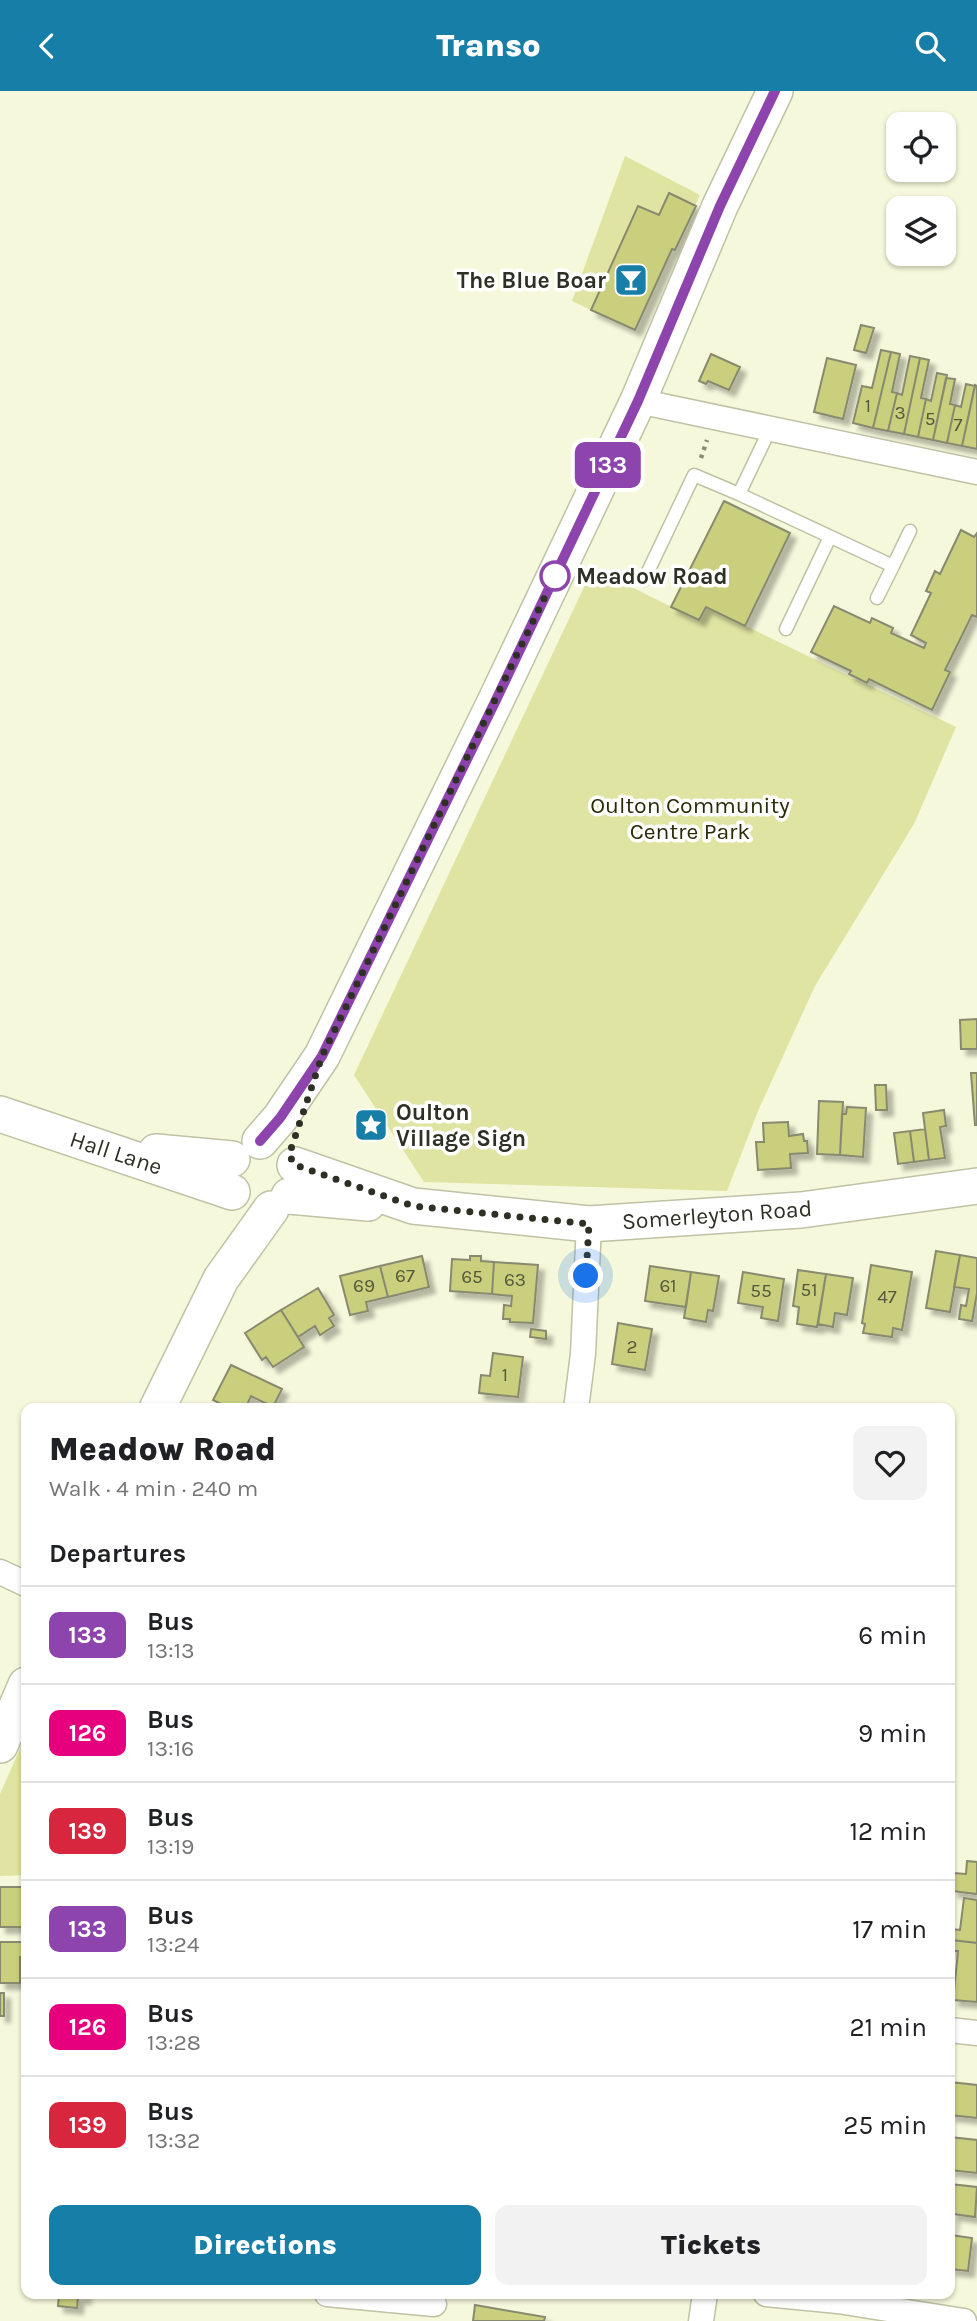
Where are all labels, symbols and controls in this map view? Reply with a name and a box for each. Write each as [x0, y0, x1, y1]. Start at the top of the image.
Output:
icon: back [28, 27, 66, 65]
text: Transo [436, 27, 541, 64]
icon: search [911, 27, 949, 65]
map controls [886, 112, 956, 266]
button: locate [886, 112, 956, 182]
button: layers [886, 196, 956, 266]
bar icon: The Blue Boar [612, 261, 650, 299]
place label: The Blue Boar [457, 267, 606, 294]
house number: 1 [865, 395, 871, 417]
house number: 3 [894, 402, 906, 424]
house number: 5 [925, 408, 935, 430]
house number: 7 [954, 414, 963, 436]
line badge: 133 [568, 442, 648, 488]
text: 133 [589, 451, 627, 479]
marker: Meadow Road [540, 561, 570, 591]
place label: Meadow Road [576, 563, 728, 590]
park label: Oulton Community Centre Park [590, 792, 790, 845]
place label: Oulton Village Sign [396, 1099, 526, 1152]
place icon: Oulton Village Sign [352, 1106, 390, 1144]
street label: Hall Lane [66, 1125, 166, 1181]
street label: Somerleyton Road [621, 1195, 813, 1235]
your location [568, 1258, 603, 1293]
house number: 67 [395, 1265, 415, 1287]
house number: 65 [461, 1266, 483, 1288]
house number: 63 [504, 1269, 526, 1291]
house number: 69 [353, 1275, 375, 1297]
house number: 61 [659, 1275, 677, 1297]
house number: 51 [800, 1279, 818, 1301]
house number: 55 [750, 1280, 772, 1302]
house number: 47 [877, 1286, 897, 1308]
house number: 2 [626, 1336, 638, 1358]
house number: 1 [502, 1364, 508, 1386]
button: heart [853, 1426, 927, 1500]
text: Meadow Road [49, 1430, 276, 1468]
text: Walk · 4 min · 240 m [49, 1475, 258, 1502]
text: Departures [49, 1538, 186, 1569]
text: Bus [147, 1606, 194, 1637]
text: 6 min [858, 1620, 927, 1651]
text: 133 [68, 1621, 107, 1649]
text: 13:13 [147, 1637, 195, 1664]
text: Bus [147, 1704, 194, 1735]
text: 9 min [858, 1718, 927, 1749]
text: 126 [69, 1719, 106, 1747]
text: 13:16 [147, 1735, 194, 1762]
text: Bus [147, 1802, 194, 1833]
text: 12 min [849, 1816, 927, 1847]
text: 139 [68, 1817, 107, 1845]
text: 13:19 [147, 1833, 194, 1860]
text: Bus [147, 1900, 194, 1931]
text: 17 min [852, 1914, 927, 1945]
text: 133 [68, 1915, 107, 1943]
text: 13:24 [147, 1931, 200, 1958]
text: Bus [147, 1998, 194, 2029]
text: 21 min [849, 2012, 927, 2043]
text: 126 [69, 2013, 106, 2041]
text: 13:28 [147, 2029, 201, 2056]
text: Bus [147, 2096, 194, 2127]
text: 25 min [843, 2110, 927, 2141]
text: 139 [68, 2111, 107, 2139]
text: 13:32 [147, 2127, 200, 2154]
button: Directions [49, 2205, 481, 2285]
button: Tickets [495, 2205, 927, 2285]

